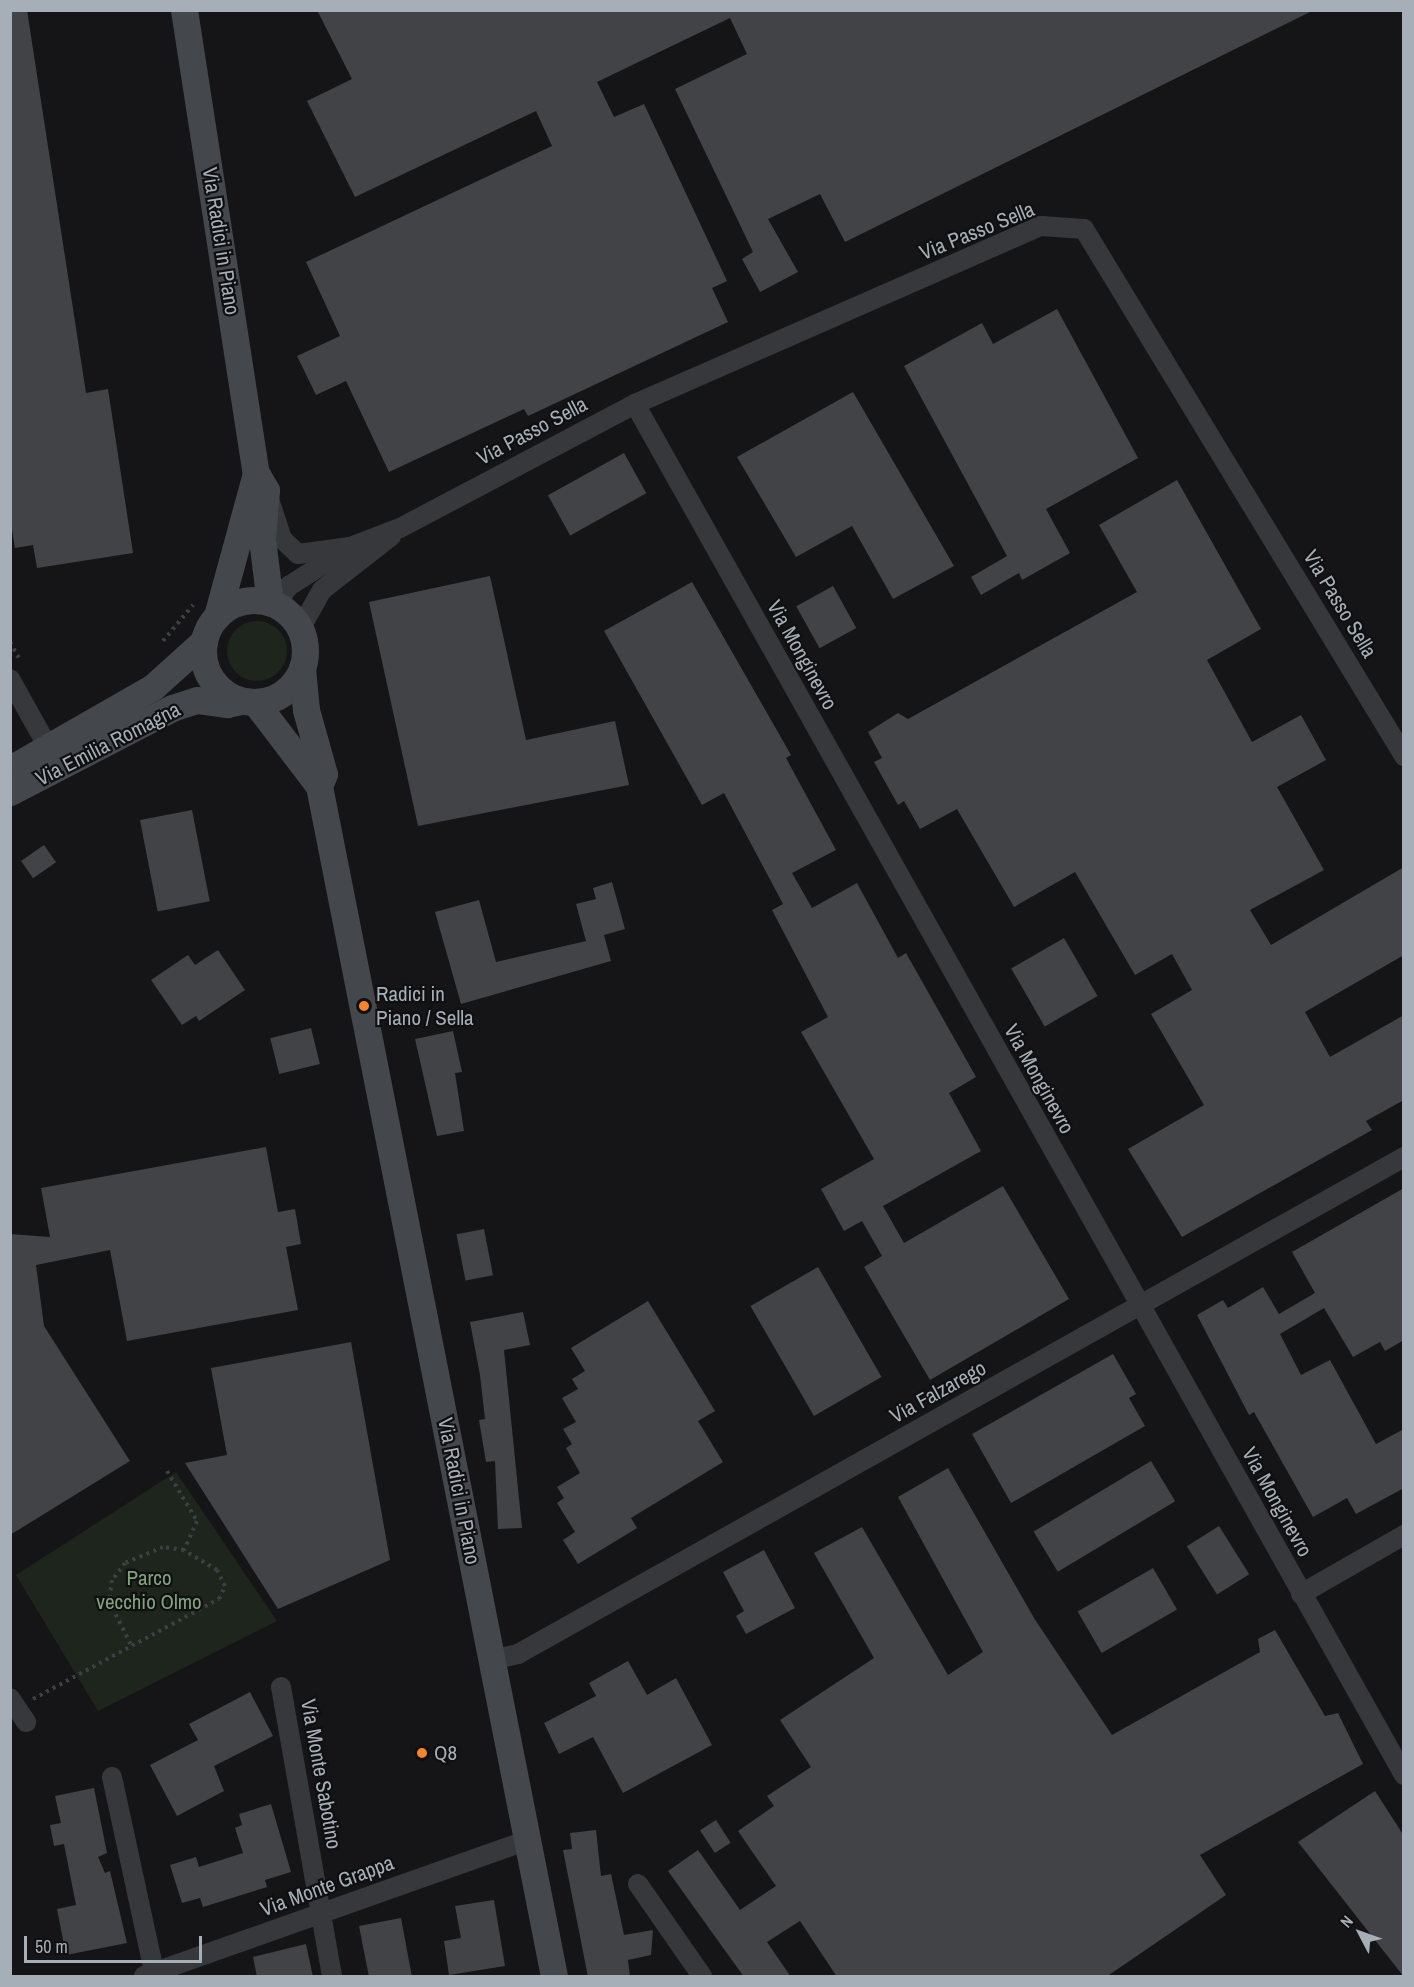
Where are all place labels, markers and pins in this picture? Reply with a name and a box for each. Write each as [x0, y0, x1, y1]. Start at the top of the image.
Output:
place label: Radici in Piano / Sella [376, 981, 474, 1031]
marker: Radici in Piano / Sella [357, 999, 371, 1013]
place label: Q8 [434, 1740, 457, 1766]
marker: Q8 [415, 1746, 429, 1760]

